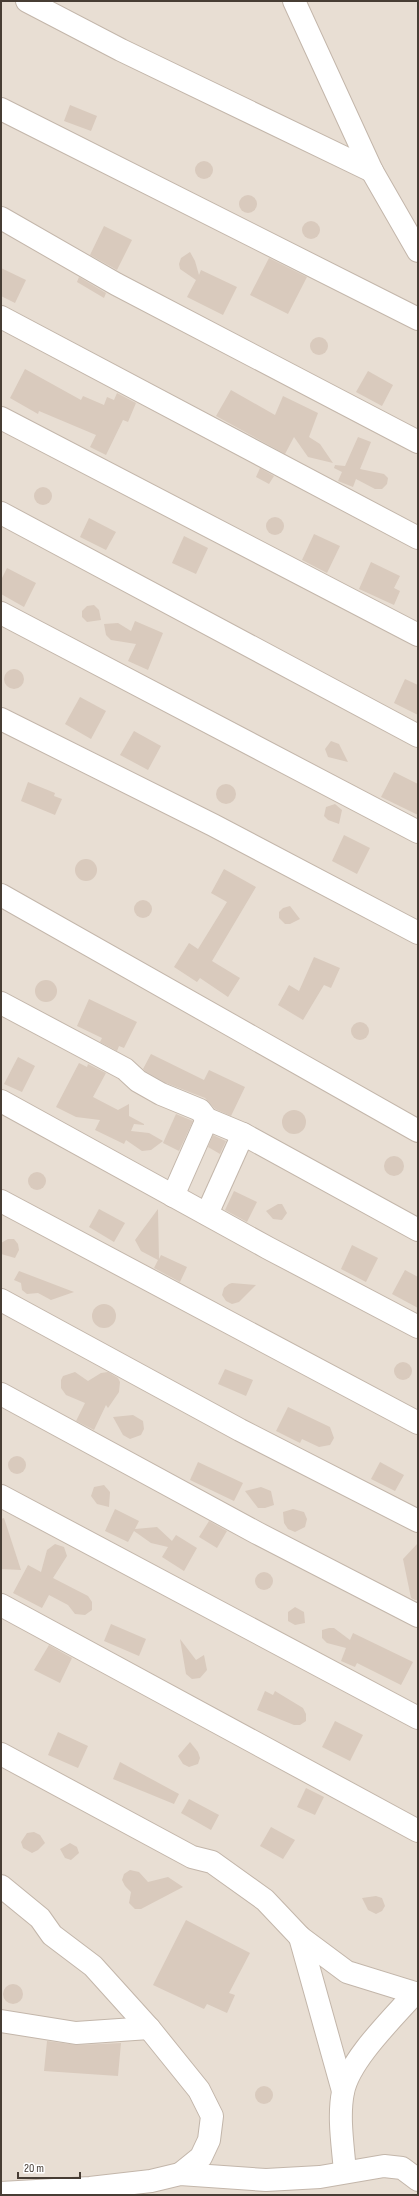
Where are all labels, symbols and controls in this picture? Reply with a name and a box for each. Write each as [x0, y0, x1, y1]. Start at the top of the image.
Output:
scale bar [18, 2154, 80, 2180]
text: 20 m [24, 2161, 44, 2176]

